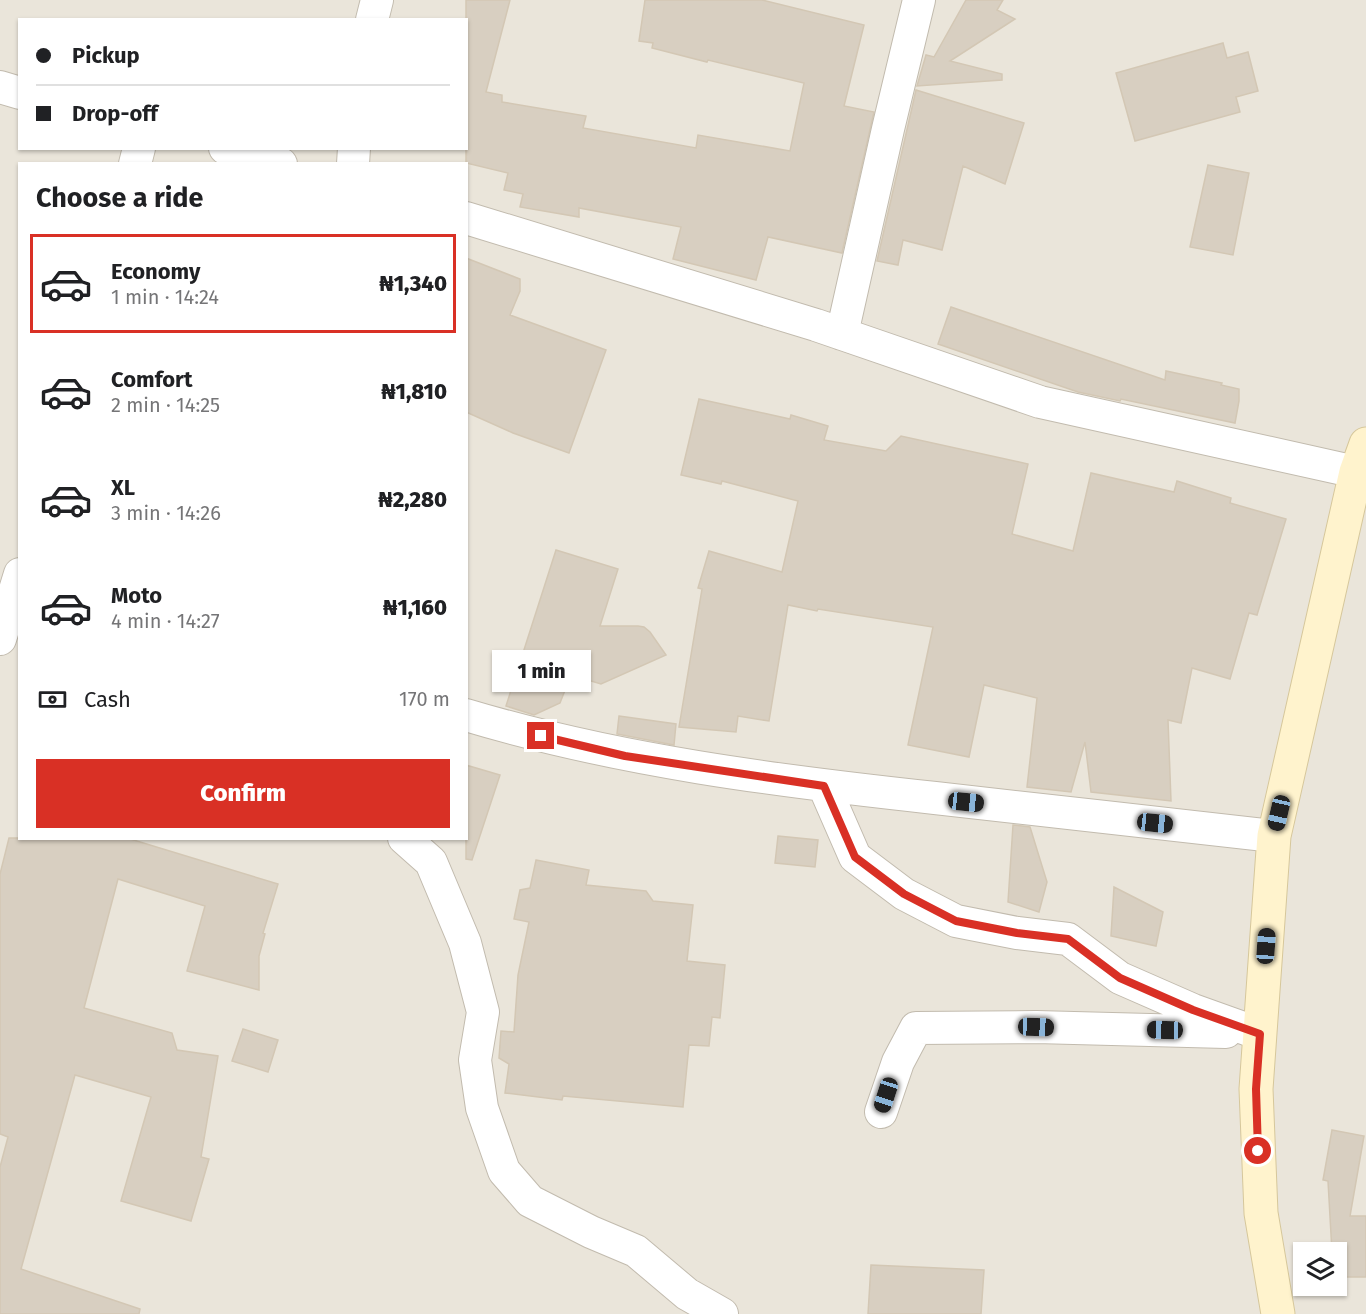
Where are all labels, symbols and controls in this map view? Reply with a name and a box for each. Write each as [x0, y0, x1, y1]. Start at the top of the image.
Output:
text: Pickup [72, 42, 140, 69]
text: Drop-off [72, 100, 158, 127]
text: Choose a ride [36, 182, 203, 214]
icon: car [39, 257, 93, 311]
text: Economy [111, 258, 200, 285]
text: ₦1,340 [379, 270, 447, 297]
text: 1 min · 14:24 [111, 285, 219, 309]
icon: car [39, 365, 93, 419]
text: Comfort [111, 366, 192, 393]
text: ₦1,810 [381, 378, 447, 405]
text: 2 min · 14:25 [111, 393, 220, 417]
icon: car [39, 473, 93, 527]
text: XL [111, 474, 135, 501]
text: ₦2,280 [378, 486, 447, 513]
text: 3 min · 14:26 [111, 501, 221, 525]
icon: car [39, 581, 93, 635]
text: Moto [111, 582, 162, 609]
text: ₦1,160 [383, 594, 447, 621]
text: 4 min · 14:27 [111, 609, 220, 633]
callout: 1 min [492, 649, 590, 691]
text: 1 min [518, 659, 565, 683]
icon: cash [36, 683, 69, 716]
text: Cash [84, 686, 131, 713]
text: 170 m [399, 687, 450, 711]
route end [527, 722, 554, 749]
button: Confirm [36, 759, 450, 828]
car [947, 791, 985, 813]
car [1266, 793, 1292, 833]
car [1136, 812, 1174, 834]
car [1256, 927, 1276, 965]
car [1018, 1017, 1054, 1037]
car [1147, 1021, 1183, 1039]
car [872, 1075, 900, 1115]
route start [1244, 1137, 1271, 1164]
map controls [1293, 1242, 1347, 1296]
button: layers [1293, 1242, 1347, 1296]

